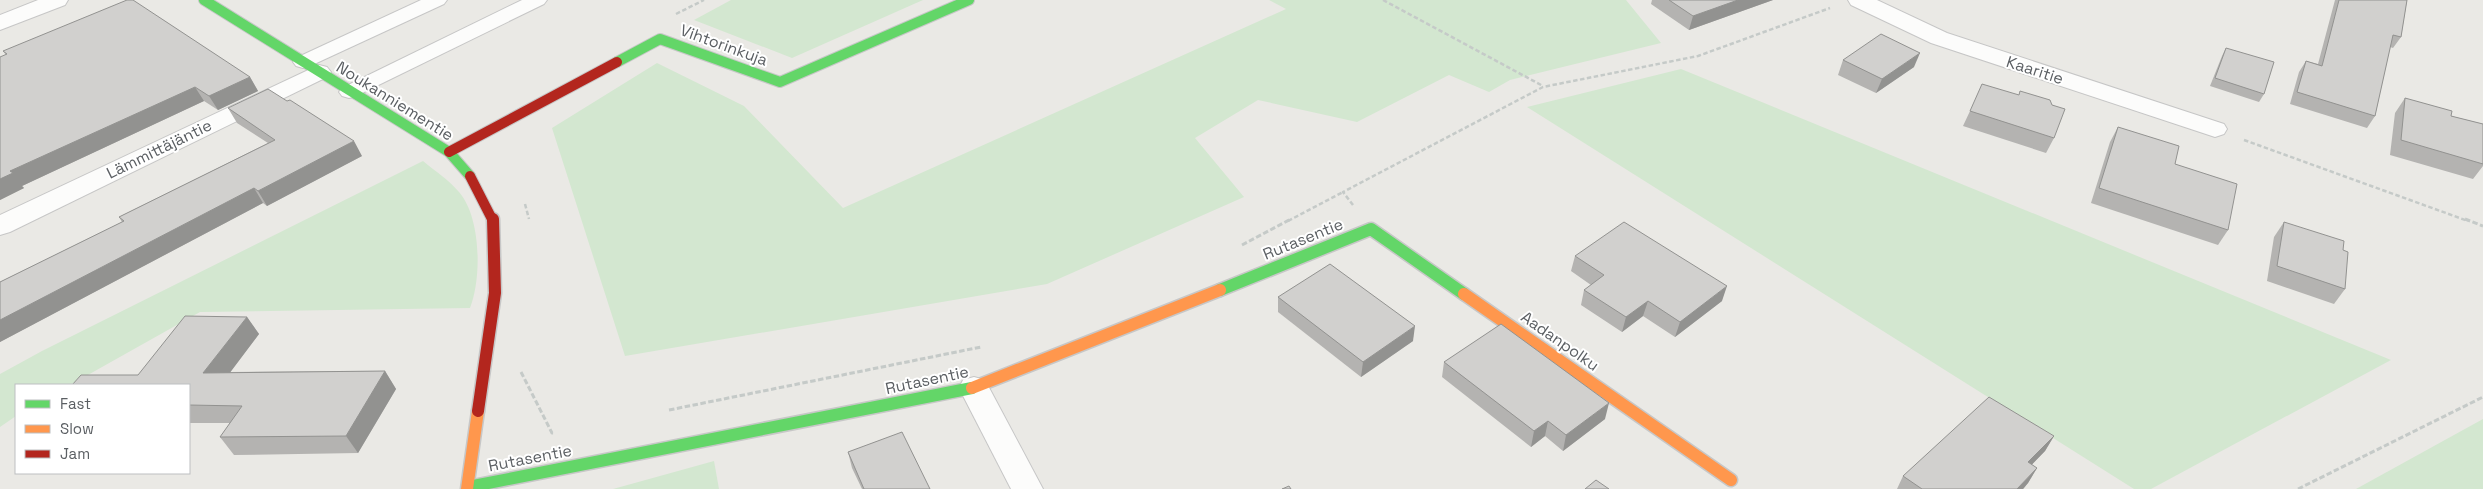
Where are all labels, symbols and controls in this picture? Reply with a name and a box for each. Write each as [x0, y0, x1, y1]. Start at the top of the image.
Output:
street label: Vihtorinkuja [677, 19, 771, 71]
street label: Kaaritie [2004, 51, 2066, 89]
street label: Noukanniementie [332, 56, 458, 146]
street label: Lämmittäjäntie [103, 114, 215, 184]
street label: Rutasentie [1260, 213, 1346, 265]
street label: Aadanpolku [1517, 306, 1603, 376]
street label: Rutasentie [883, 361, 971, 399]
legend [15, 384, 190, 474]
text: Fast [60, 394, 91, 413]
text: Slow [60, 419, 94, 438]
street label: Rutasentie [486, 440, 574, 476]
text: Jam [60, 444, 90, 463]

